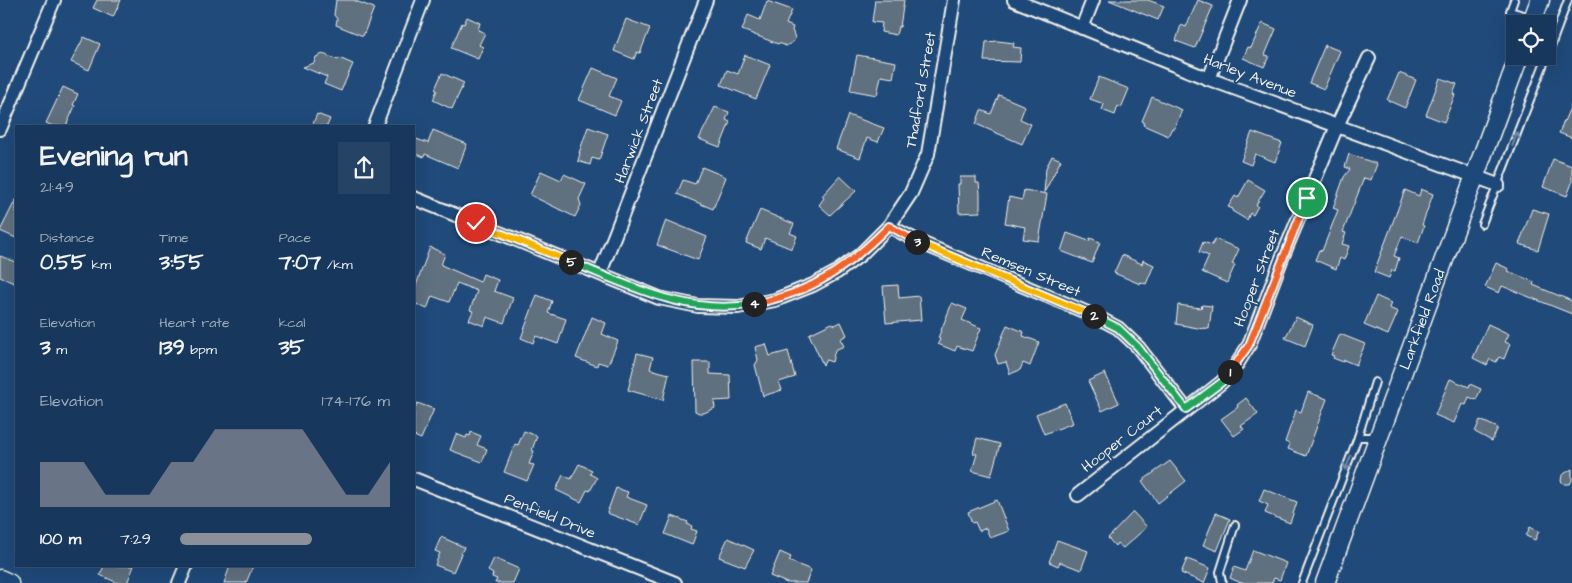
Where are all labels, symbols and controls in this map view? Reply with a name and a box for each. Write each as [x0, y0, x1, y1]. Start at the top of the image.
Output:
map controls [1506, 15, 1556, 65]
button: locate [1506, 15, 1556, 65]
street label: Thadford Street [900, 30, 942, 150]
street label: Harley Avenue [1200, 49, 1300, 104]
street label: Harwick Street [609, 76, 669, 186]
one-way arrow [1511, 132, 1520, 147]
text: Evening run [40, 137, 188, 176]
button: share [338, 142, 390, 194]
text: 21:49 [40, 176, 74, 198]
pin [1286, 177, 1328, 219]
icon: arrive [1293, 184, 1321, 212]
pin [455, 202, 497, 244]
icon: check [462, 209, 490, 237]
street label: Hooper Street [1229, 226, 1285, 330]
text: Distance [40, 228, 94, 248]
text: Time [159, 228, 189, 248]
text: Pace [279, 228, 311, 248]
pin: 3 [904, 230, 930, 254]
text: 3 [914, 232, 921, 252]
street label: Remsen Street [978, 242, 1084, 302]
text: 0.55 [40, 248, 86, 277]
text: 3:55 [159, 248, 203, 277]
text: 7:07 [279, 248, 321, 277]
pin: 5 [558, 250, 584, 274]
text: 5 [567, 252, 576, 272]
text: km [86, 255, 111, 275]
text: /km [321, 255, 353, 275]
street label: Larkfield Road [1394, 266, 1450, 372]
pin: 4 [742, 292, 766, 316]
text: 4 [750, 294, 759, 314]
pin: 2 [1082, 304, 1106, 328]
text: 2 [1090, 306, 1099, 326]
text: Elevation [40, 313, 95, 333]
text: Heart rate [159, 313, 230, 333]
text: kcal [279, 313, 305, 333]
text: 3 [40, 333, 51, 362]
text: 139 [159, 333, 185, 362]
text: 35 [279, 333, 304, 362]
text: m [51, 340, 67, 360]
text: bpm [185, 340, 217, 360]
pin: 1 [1218, 360, 1242, 384]
text: 1 [1230, 362, 1231, 382]
text: Elevation [40, 390, 103, 412]
text: 174–176 m [321, 390, 390, 412]
street label: Hooper Court [1077, 401, 1167, 477]
one-way arrow [1343, 455, 1352, 470]
street label: Penfield Drive [501, 488, 599, 544]
text: 100 m [40, 528, 81, 550]
text: 7:29 [120, 528, 151, 550]

